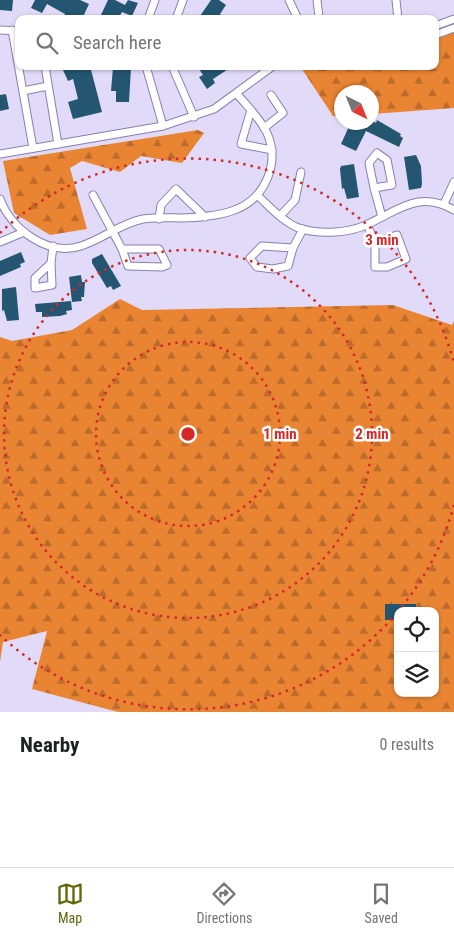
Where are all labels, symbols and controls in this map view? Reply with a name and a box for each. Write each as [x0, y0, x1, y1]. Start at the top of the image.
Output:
search box [15, 15, 439, 70]
icon: search [33, 29, 61, 57]
text: Search here [73, 31, 161, 54]
north arrow [334, 85, 379, 130]
text: 3 min [365, 231, 399, 249]
centre of rings [179, 425, 197, 443]
text: 1 min [263, 425, 297, 443]
text: 2 min [355, 425, 389, 443]
map controls [394, 607, 439, 697]
button: locate [394, 607, 439, 652]
button: layers [394, 652, 439, 697]
text: Nearby [20, 733, 79, 757]
text: 0 results [379, 735, 434, 754]
tab: Map [56, 880, 84, 926]
tab: Directions [196, 880, 252, 926]
tab: Saved [365, 880, 398, 926]

